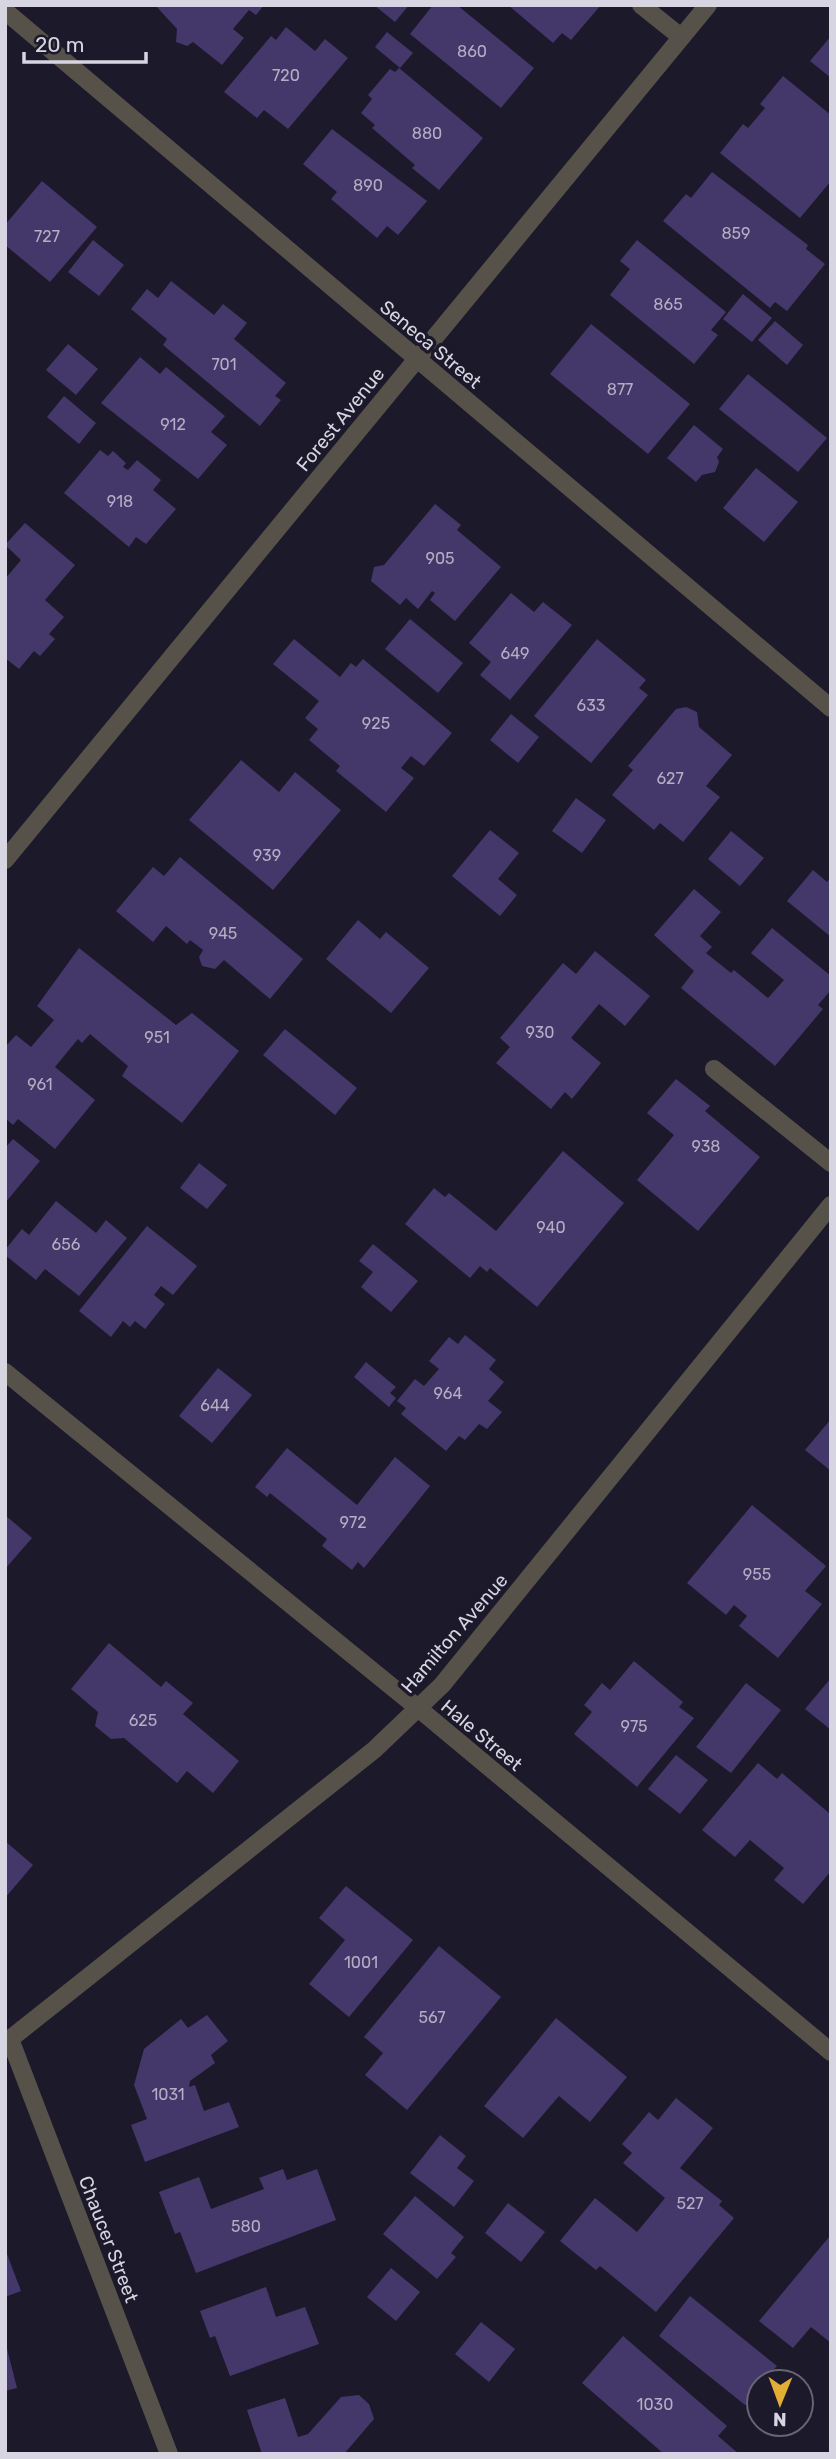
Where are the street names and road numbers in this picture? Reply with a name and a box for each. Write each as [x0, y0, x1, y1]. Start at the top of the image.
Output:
street label: Seneca Street [375, 295, 486, 394]
street label: Forest Avenue [291, 363, 389, 476]
street label: Hamilton Avenue [396, 1569, 512, 1698]
street label: Hale Street [436, 1695, 527, 1776]
street label: Chaucer Street [74, 2173, 143, 2306]

